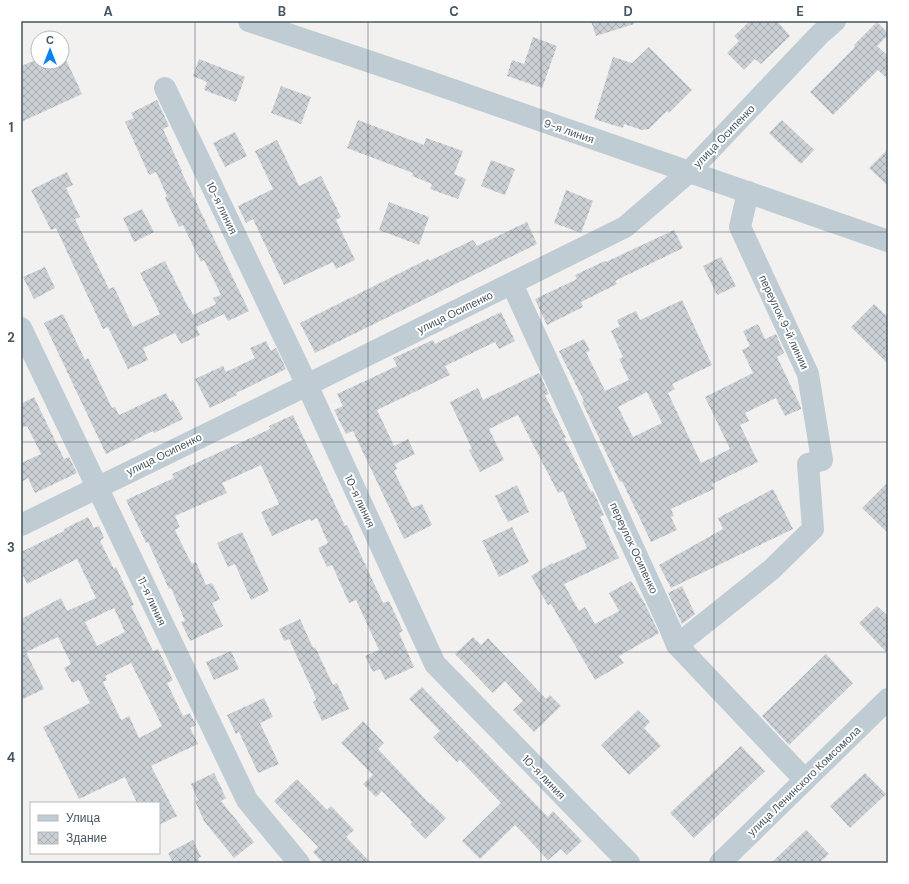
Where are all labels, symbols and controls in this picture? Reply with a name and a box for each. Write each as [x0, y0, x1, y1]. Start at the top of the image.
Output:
text: A [103, 3, 113, 20]
text: B [278, 3, 286, 20]
text: C [449, 3, 459, 20]
text: D [623, 3, 633, 20]
text: E [796, 3, 804, 20]
north arrow [30, 30, 70, 70]
text: С [46, 33, 54, 47]
street label: улица Осипенко [690, 101, 758, 171]
street label: 9-я линия [542, 116, 596, 146]
text: 1 [9, 119, 13, 136]
street label: 10-я линия [203, 180, 241, 237]
street label: переулок 9-й линии [756, 273, 812, 371]
street label: улица Осипенко [415, 288, 495, 336]
text: 2 [7, 329, 15, 346]
street label: улица Осипенко [124, 430, 204, 478]
street label: 10-я линия [342, 472, 378, 530]
street label: переулок Осипенко [607, 500, 661, 596]
text: 3 [7, 539, 15, 556]
street label: 11-я линия [135, 574, 169, 628]
street label: улица Ленинского Комсомола [744, 723, 864, 839]
text: 4 [7, 749, 15, 766]
street label: 10-я линия [519, 752, 569, 802]
legend [30, 802, 160, 854]
text: Улица [66, 810, 100, 826]
text: Здание [66, 830, 107, 846]

